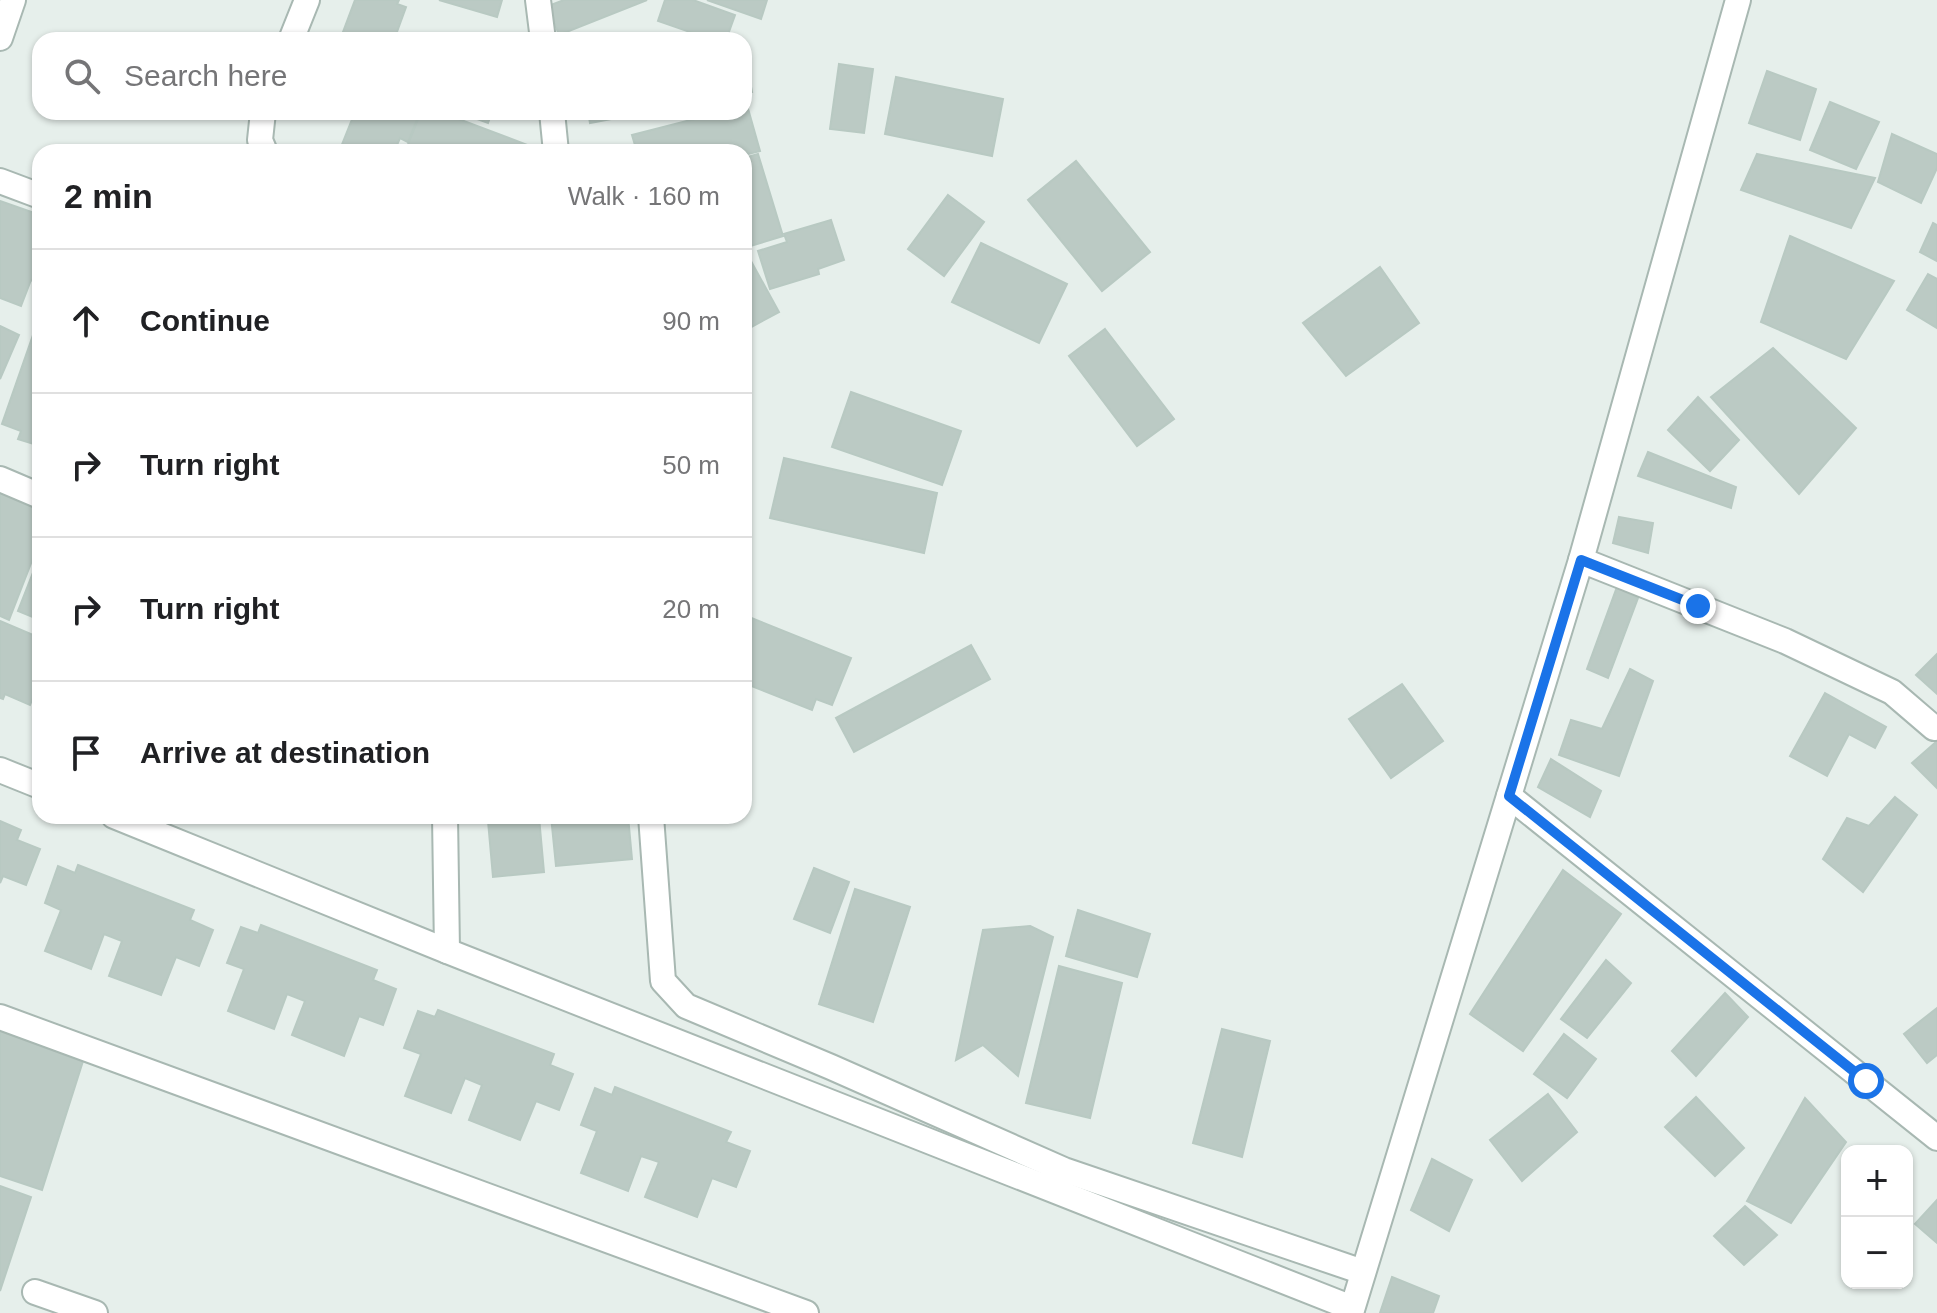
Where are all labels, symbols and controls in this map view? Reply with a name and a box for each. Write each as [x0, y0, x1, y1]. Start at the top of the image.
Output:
search box [32, 32, 752, 120]
icon: search [60, 54, 104, 98]
text: Search here [124, 59, 287, 92]
text: 2 min [64, 177, 153, 215]
text: Walk · 160 m [568, 181, 720, 211]
icon: ahead [64, 299, 108, 343]
text: Continue [140, 304, 270, 337]
text: 90 m [662, 306, 720, 336]
icon: right [64, 443, 108, 487]
text: Turn right [140, 448, 279, 481]
text: 50 m [662, 450, 720, 480]
icon: right [64, 587, 108, 631]
route end [1680, 588, 1716, 624]
text: Turn right [140, 592, 279, 625]
text: 20 m [662, 594, 720, 624]
icon: arrive [64, 731, 108, 775]
text: Arrive at destination [140, 736, 430, 769]
route start [1848, 1063, 1884, 1099]
map controls [1841, 1145, 1913, 1289]
button: + [1841, 1145, 1913, 1217]
button: − [1841, 1217, 1913, 1289]

